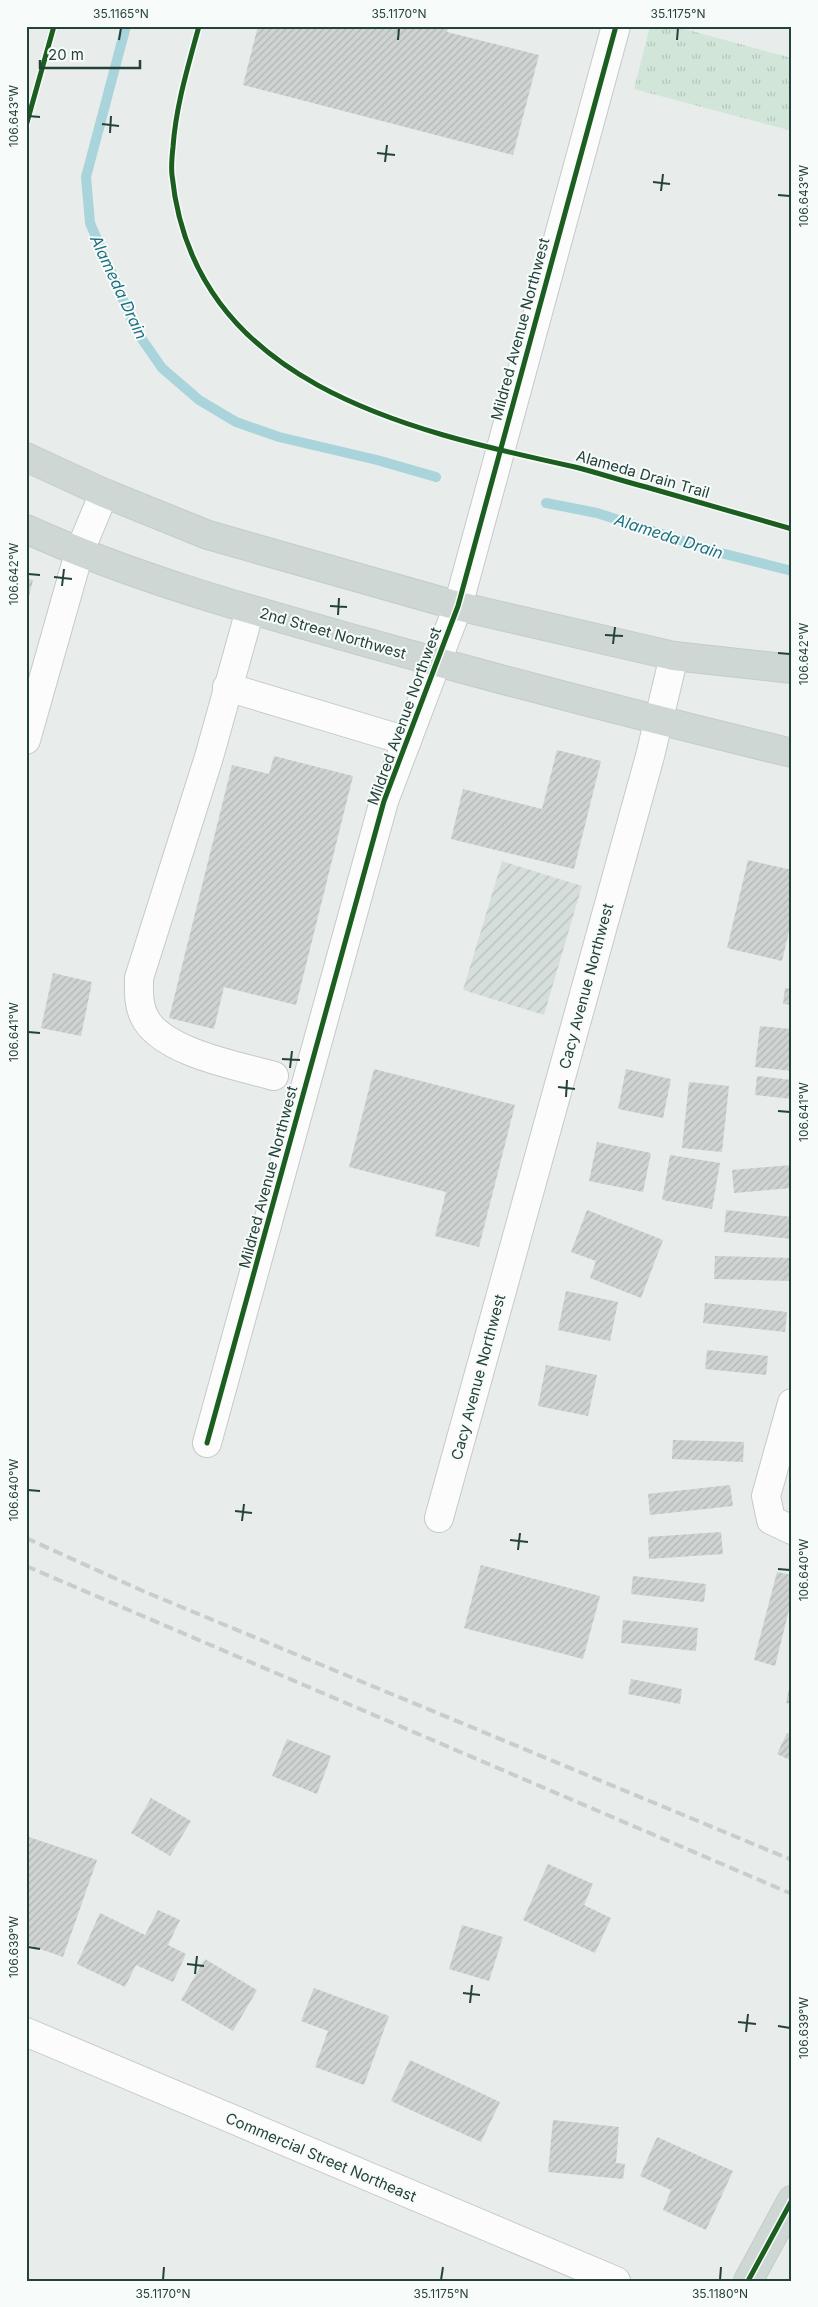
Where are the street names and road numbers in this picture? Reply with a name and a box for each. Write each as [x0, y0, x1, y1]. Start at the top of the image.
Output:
street label: Mildred Avenue Northwest [486, 236, 554, 422]
street label: Alameda Drain Trail [574, 446, 712, 502]
street label: 2nd Street Northwest [258, 603, 409, 663]
street label: Mildred Avenue Northwest [363, 624, 445, 808]
street label: Cacy Avenue Northwest [555, 901, 617, 1071]
street label: Mildred Avenue Northwest [234, 1084, 302, 1270]
street label: Cacy Avenue Northwest [447, 1292, 509, 1462]
street label: Commercial Street Northeast [223, 2108, 419, 2206]

